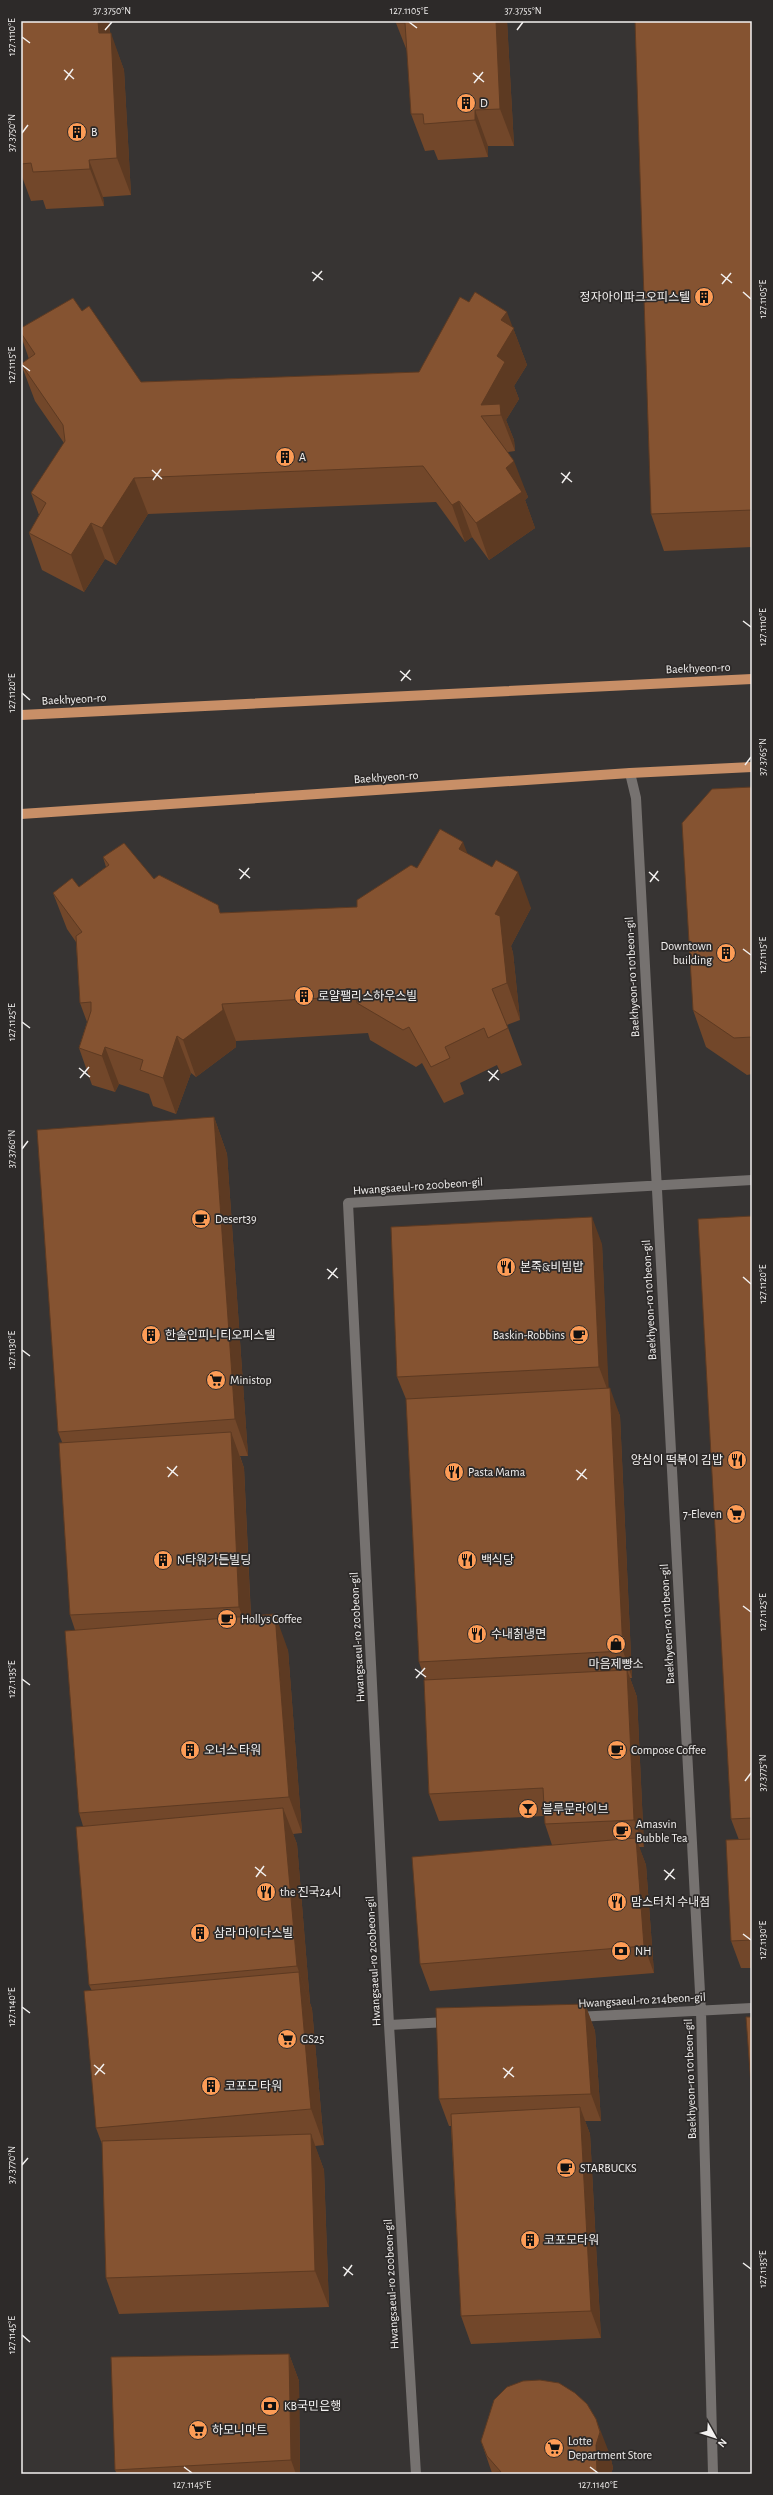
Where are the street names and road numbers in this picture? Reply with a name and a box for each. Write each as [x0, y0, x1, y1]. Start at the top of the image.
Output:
street label: Baekhyeon-ro [665, 661, 731, 676]
street label: Baekhyeon-ro [41, 691, 107, 708]
street label: Baekhyeon-ro [353, 769, 419, 786]
street label: Baekhyeon-ro 101beon-gil [623, 916, 642, 1037]
street label: Hwangsaeul-ro 200beon-gil [353, 1175, 483, 1197]
street label: Baekhyeon-ro 101beon-gil [640, 1239, 659, 1360]
street label: Baekhyeon-ro 101beon-gil [658, 1563, 677, 1684]
street label: Hwangsaeul-ro 200beon-gil [348, 1572, 366, 1702]
street label: Hwangsaeul-ro 200beon-gil [364, 1896, 382, 2026]
street label: Hwangsaeul-ro 214beon-gil [578, 1991, 706, 2009]
street label: Baekhyeon-ro 101beon-gil [682, 2019, 699, 2139]
street label: Hwangsaeul-ro 200beon-gil [382, 2219, 400, 2349]

